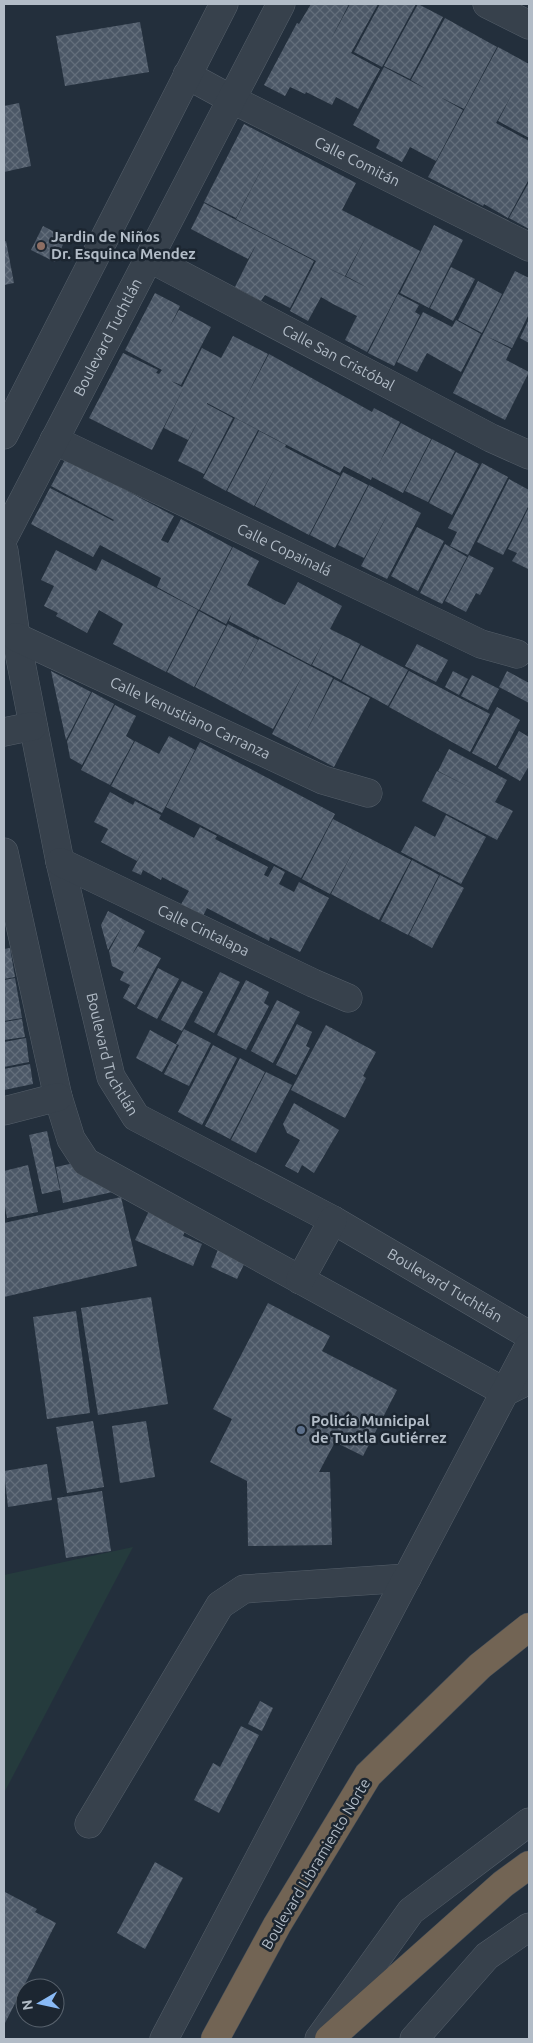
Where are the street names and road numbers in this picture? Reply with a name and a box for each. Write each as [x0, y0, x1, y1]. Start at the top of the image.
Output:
street label: Calle Comitán [312, 133, 403, 190]
street label: Boulevard Tuchtlán [70, 275, 145, 399]
street label: Calle San Cristóbal [280, 321, 398, 394]
street label: Calle Copainalá [234, 520, 334, 579]
street label: Calle Venustiano Carranza [107, 673, 273, 762]
street label: Calle Cintalapa [155, 901, 252, 959]
street label: Boulevard Tuchtlán [83, 991, 142, 1119]
street label: Boulevard Tuchtlán [384, 1245, 505, 1325]
street label: Boulevard Libramiento Norte [258, 1775, 373, 1952]

